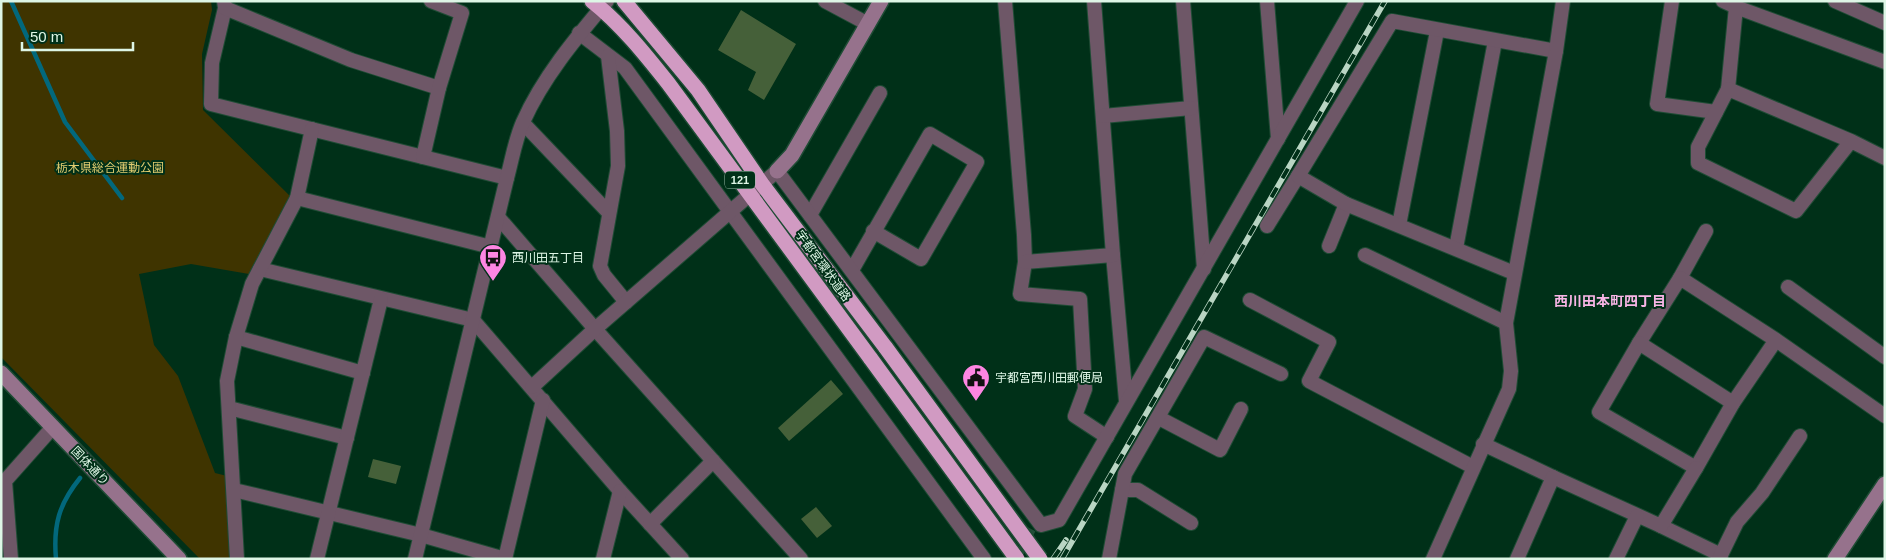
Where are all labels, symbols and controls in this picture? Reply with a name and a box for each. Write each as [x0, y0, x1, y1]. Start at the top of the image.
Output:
scale bar [22, 20, 134, 52]
text: 50 m [30, 28, 63, 45]
park label: 栃木県総合運動公園 [56, 161, 164, 175]
road number: 121 [725, 172, 755, 188]
street label: 宇都宮環状道路 [793, 228, 853, 304]
bus stop icon: 西川田五丁目 [478, 243, 508, 282]
place label: 西川田五丁目 [512, 251, 584, 265]
district label: 西川田本町四丁目 [1554, 293, 1666, 309]
public building icon: 宇都宮西川田郵便局 [961, 363, 991, 402]
place label: 宇都宮西川田郵便局 [995, 371, 1103, 385]
street label: 国体通り [68, 444, 112, 488]

